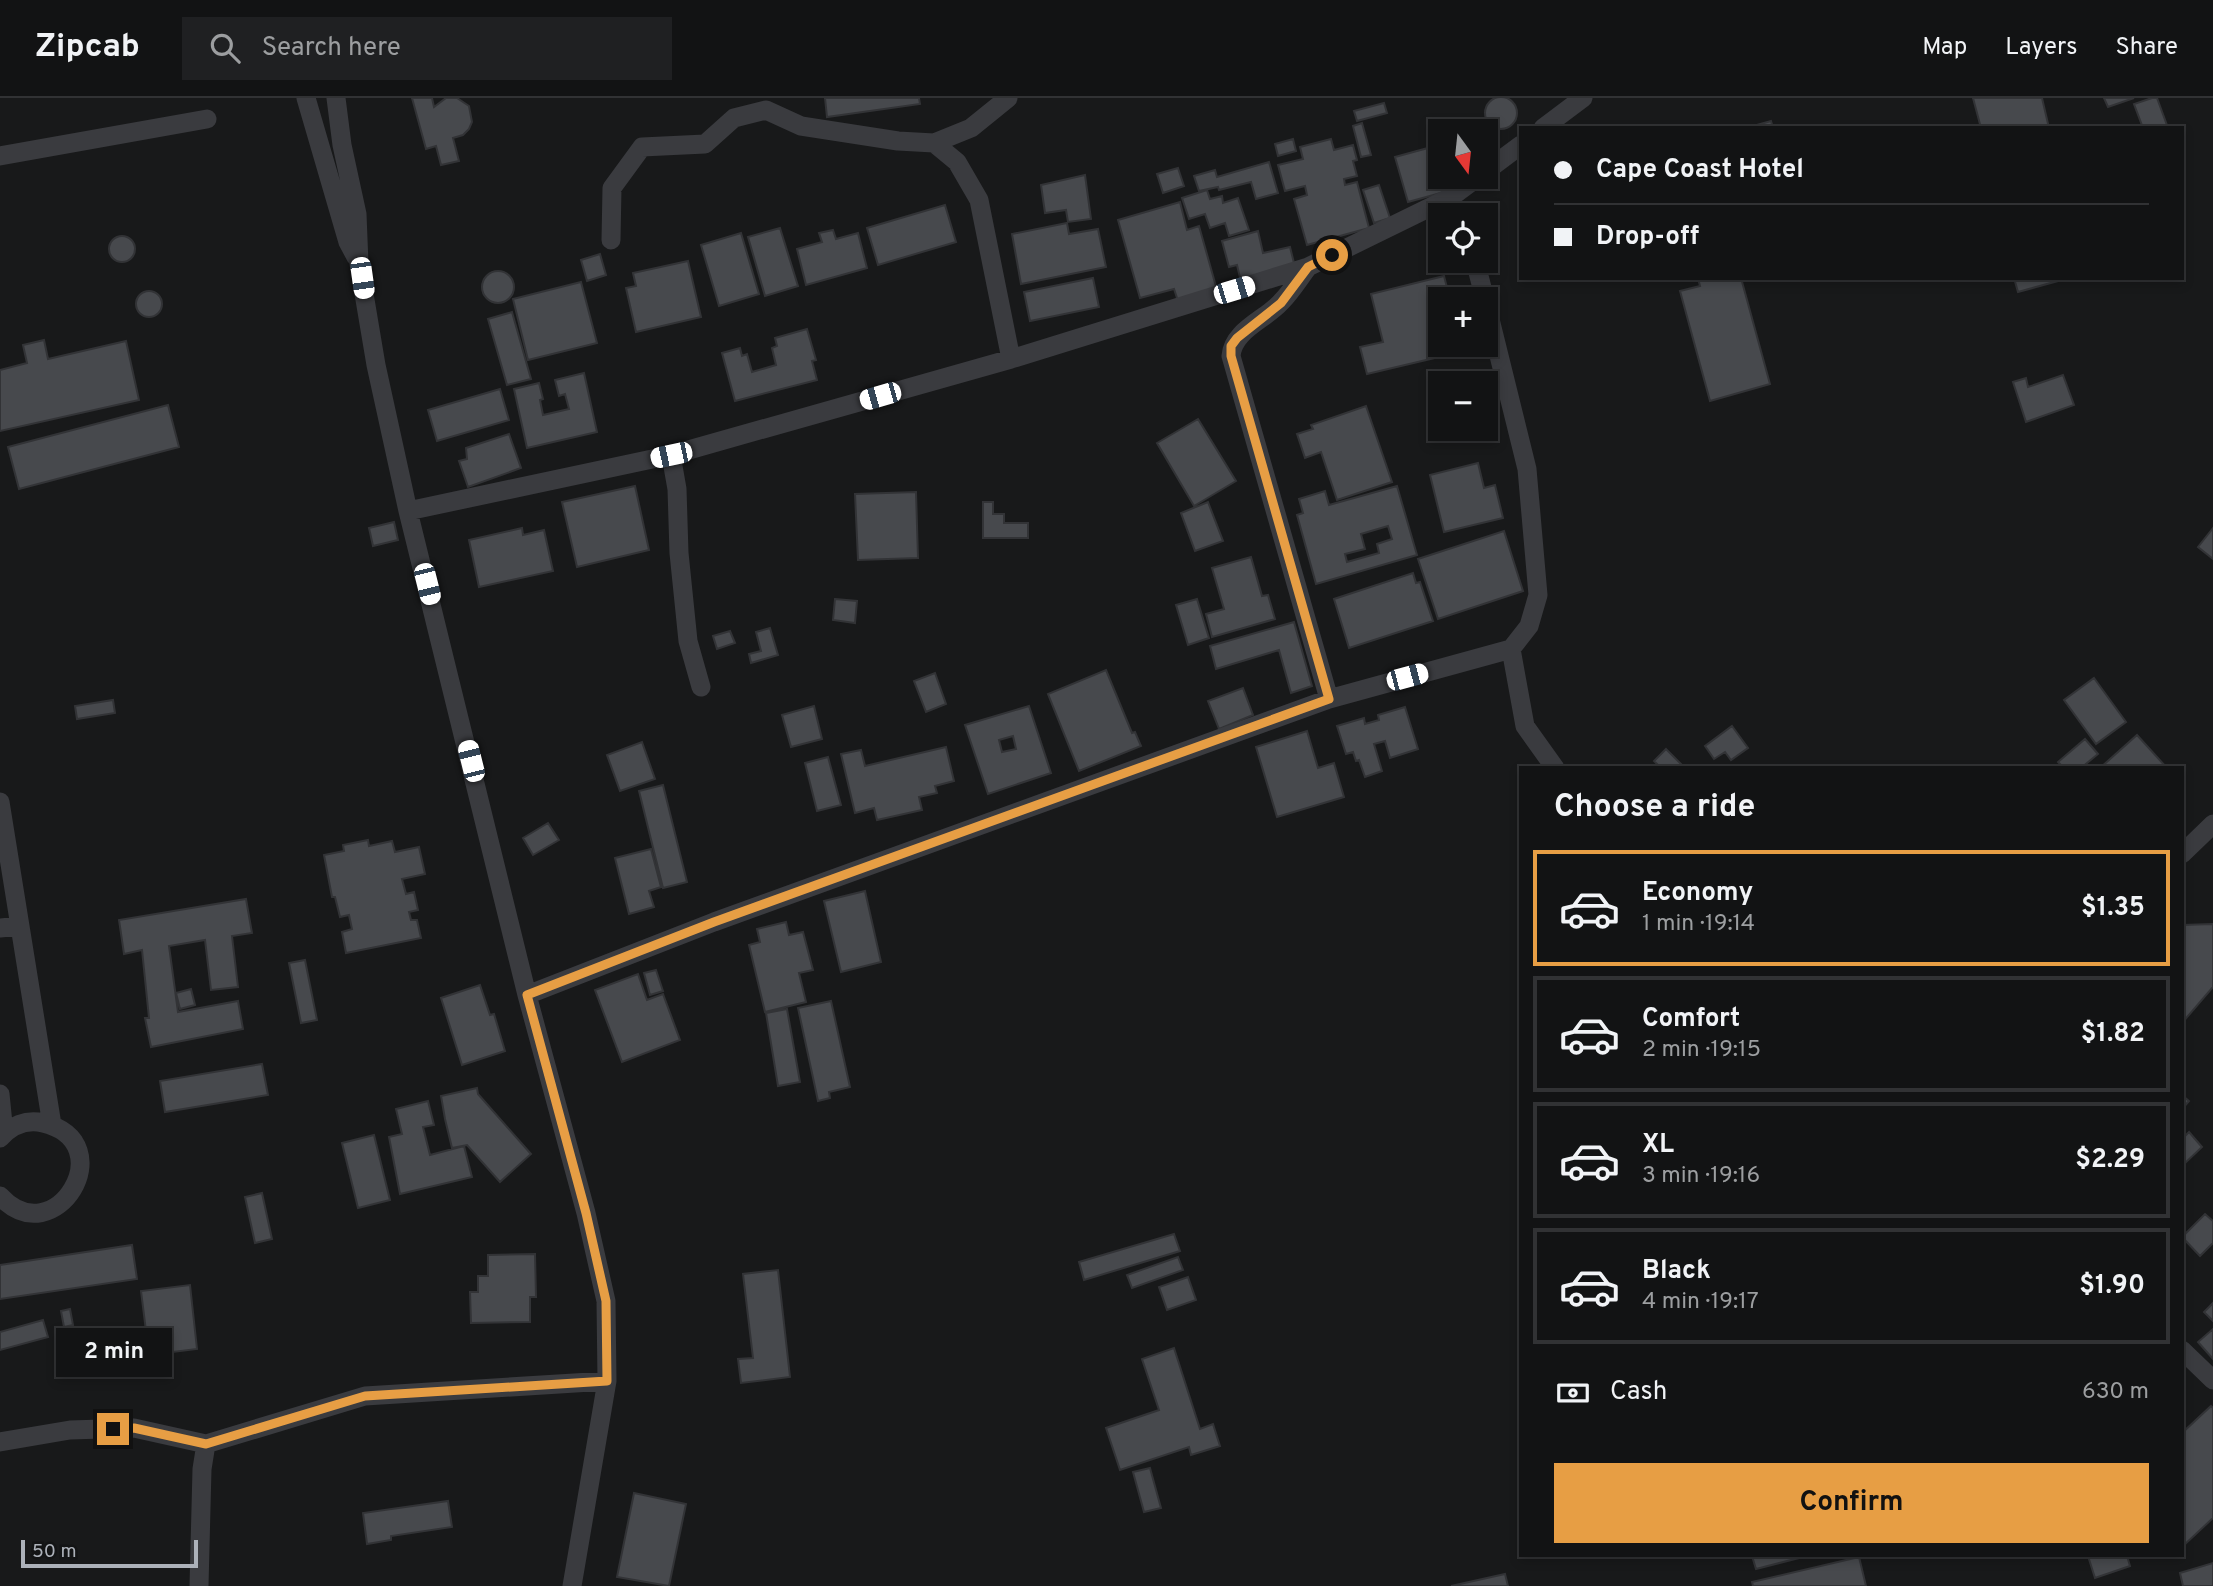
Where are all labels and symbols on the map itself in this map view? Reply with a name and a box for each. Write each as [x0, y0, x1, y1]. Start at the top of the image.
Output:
north arrow [1428, 119, 1498, 189]
route start [1316, 239, 1348, 271]
car [349, 256, 376, 300]
car [1211, 274, 1258, 306]
car [857, 380, 904, 412]
car [649, 440, 694, 470]
car [412, 561, 443, 607]
car [1384, 661, 1431, 693]
car [456, 738, 487, 784]
callout: 2 min [55, 1328, 171, 1376]
route end [97, 1413, 129, 1445]
scale bar [21, 1537, 198, 1569]

